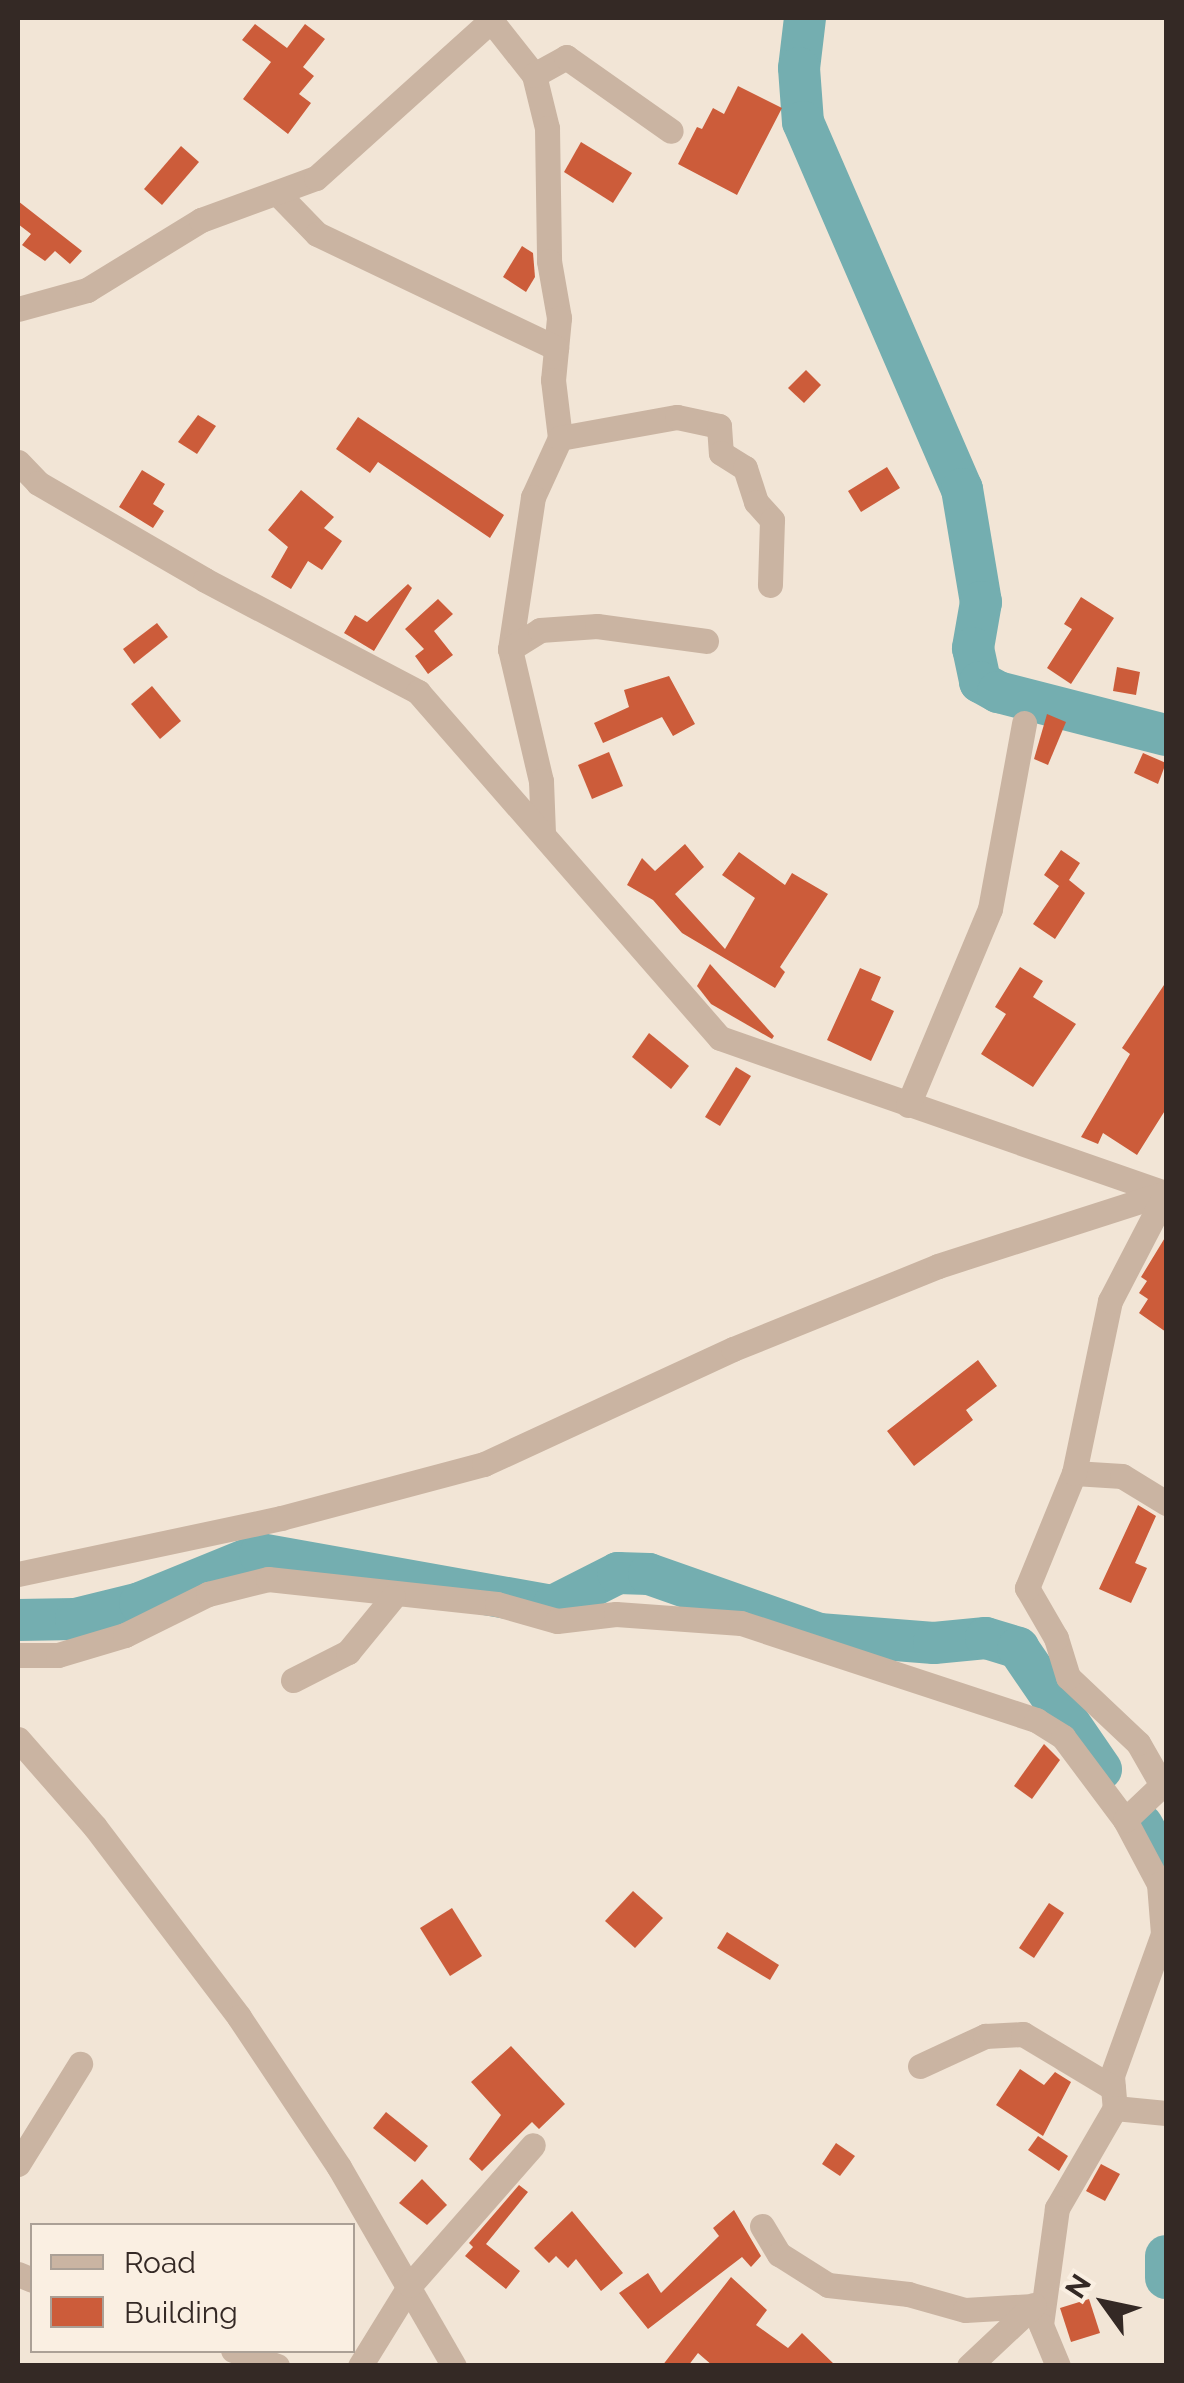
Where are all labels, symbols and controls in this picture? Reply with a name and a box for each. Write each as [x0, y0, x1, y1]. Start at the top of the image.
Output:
legend [30, 2223, 355, 2353]
text: Road [124, 2245, 196, 2280]
north arrow [1054, 2253, 1154, 2353]
text: N [1059, 2268, 1098, 2304]
text: Building [124, 2295, 238, 2330]

